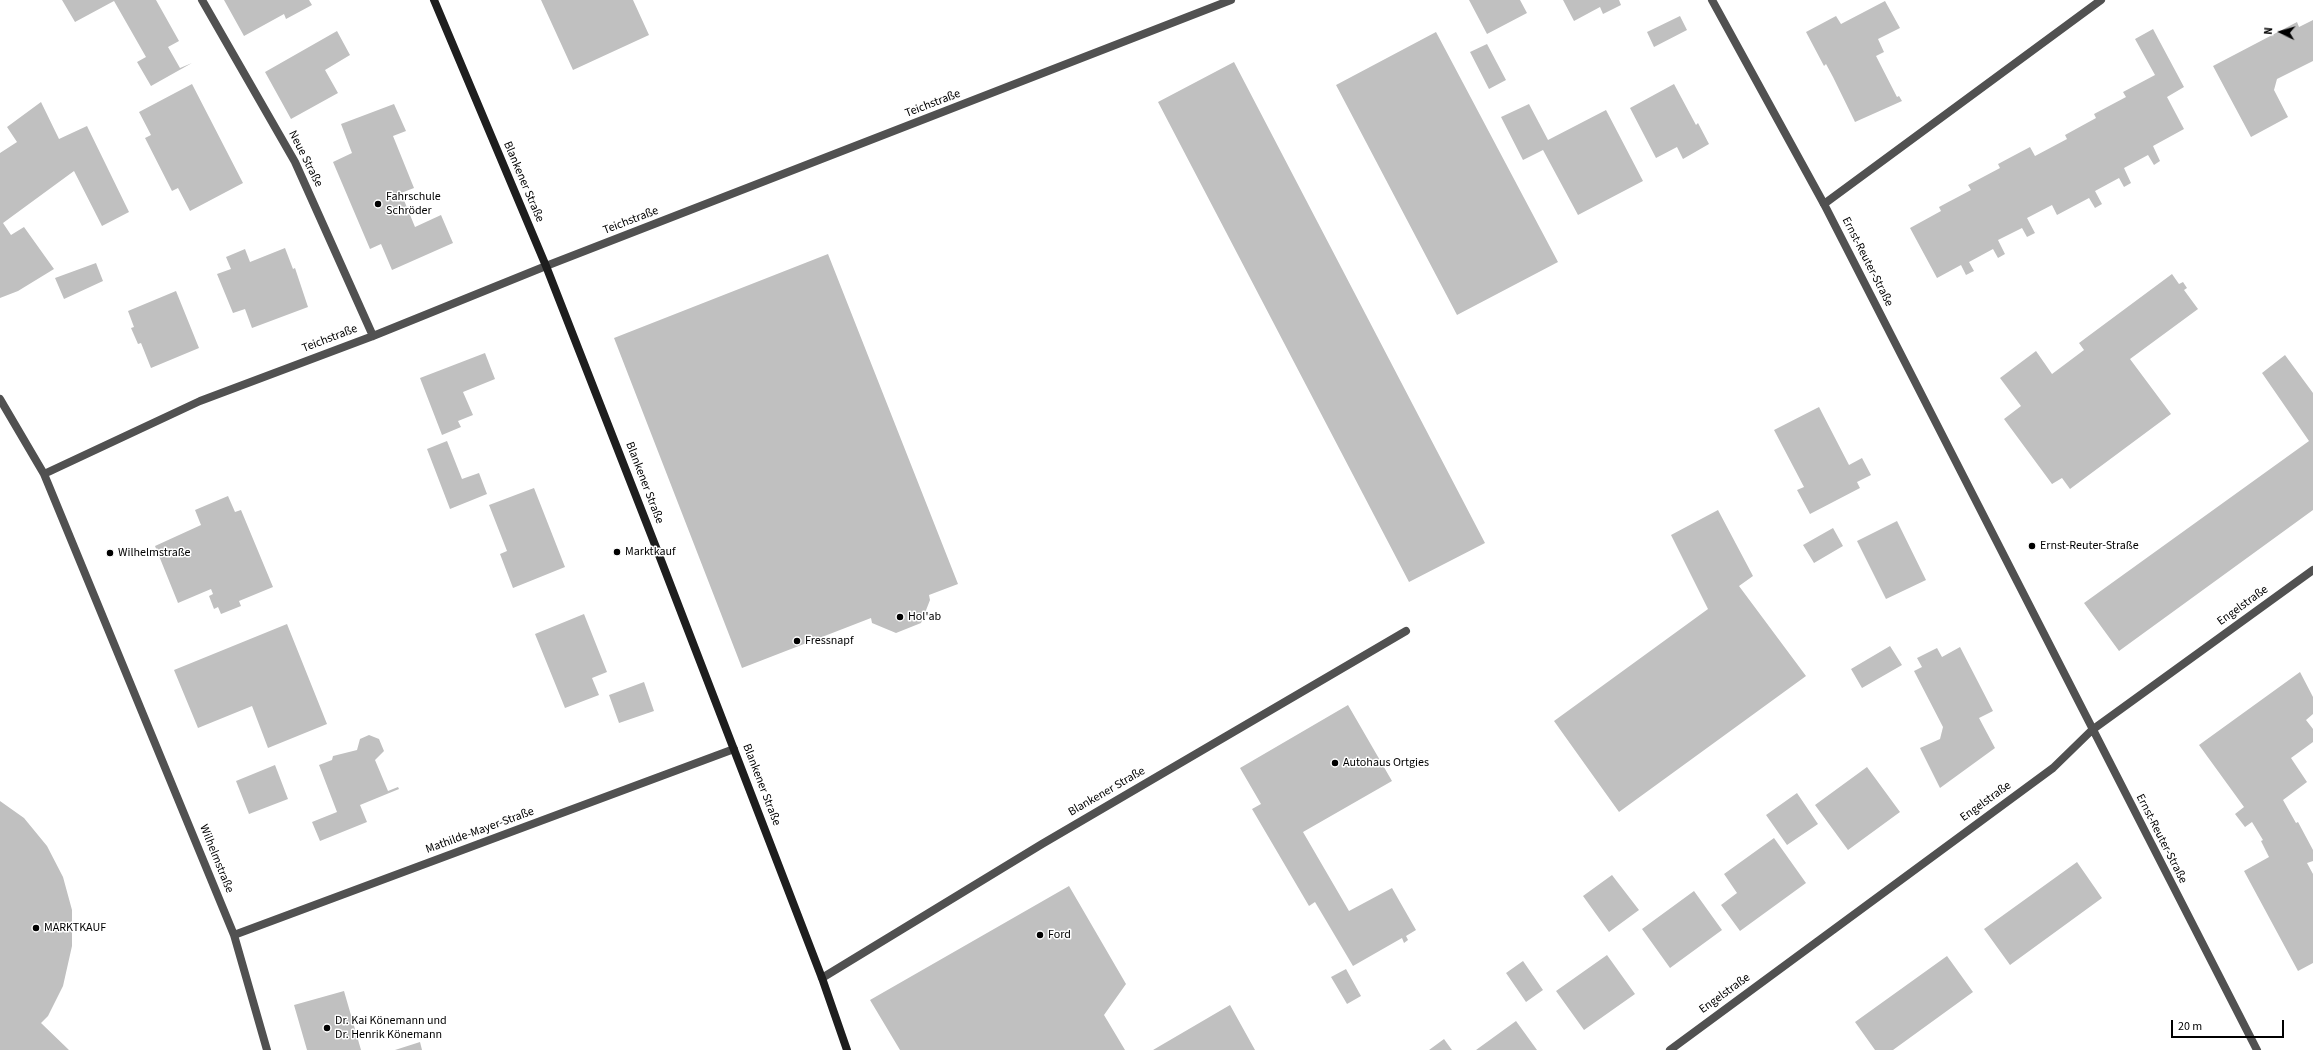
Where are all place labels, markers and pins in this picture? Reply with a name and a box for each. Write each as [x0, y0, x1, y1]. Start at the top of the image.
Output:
place label: Fahrschule Schröder [386, 190, 441, 218]
marker: Fahrschule Schröder [373, 199, 383, 209]
place label: Ernst-Reuter-Straße [2040, 539, 2139, 553]
marker: Ernst-Reuter-Straße [2027, 541, 2037, 551]
place label: Marktkauf [625, 545, 676, 559]
place label: Wilhelmstraße [118, 546, 191, 560]
marker: Marktkauf [612, 547, 622, 557]
marker: Wilhelmstraße [105, 548, 115, 558]
place label: Hol'ab [908, 610, 941, 624]
marker: Hol'ab [895, 612, 905, 622]
place label: Fressnapf [805, 634, 853, 648]
marker: Fressnapf [792, 636, 802, 646]
place label: Autohaus Ortgies [1343, 756, 1429, 770]
marker: Autohaus Ortgies [1330, 758, 1340, 768]
place label: MARKTKAUF [44, 921, 106, 935]
marker: MARKTKAUF [31, 923, 41, 933]
place label: Ford [1048, 928, 1071, 942]
marker: Ford [1035, 930, 1045, 940]
place label: Dr. Kai Könemann und Dr. Henrik Könemann [335, 1014, 447, 1042]
marker: Dr. Kai Könemann und Dr. Henrik Könemann [322, 1023, 332, 1033]

